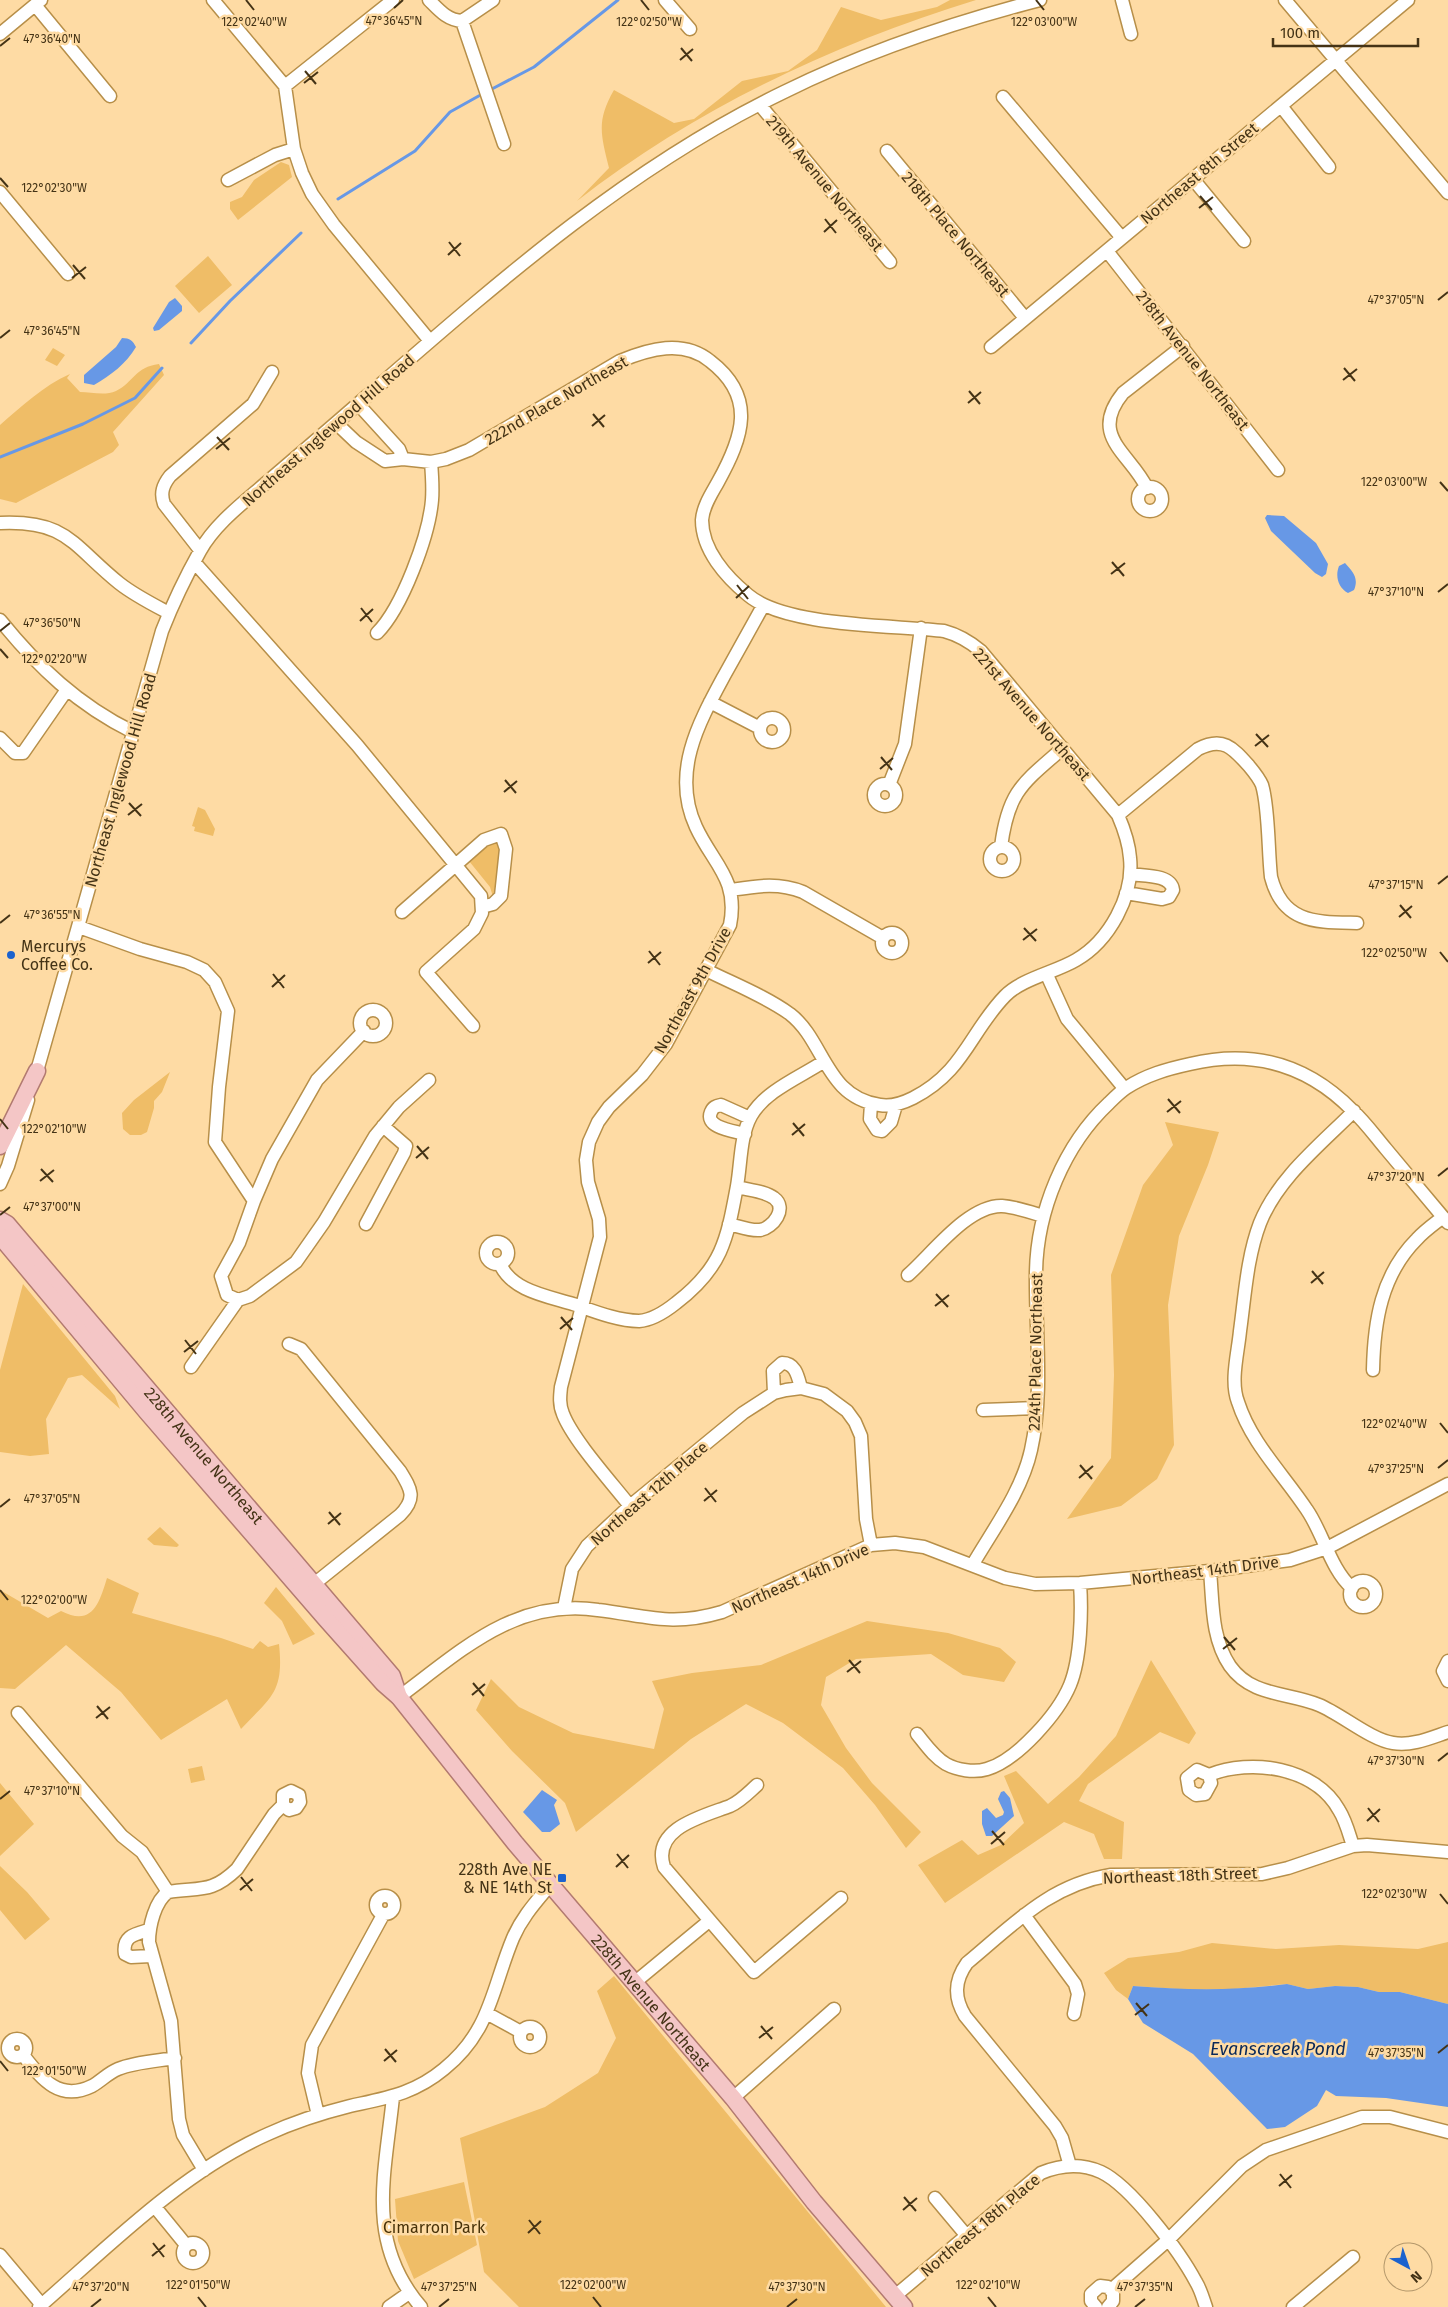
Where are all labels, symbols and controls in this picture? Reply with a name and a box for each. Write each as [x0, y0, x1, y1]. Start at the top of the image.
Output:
text: 47°36'45"N [365, 14, 423, 28]
text: 122°02'40"W [221, 15, 287, 29]
text: 122°02'50"W [616, 15, 682, 29]
text: 122°03'00"W [1011, 15, 1077, 29]
scale bar [1273, 15, 1418, 47]
text: 100 m [1280, 24, 1320, 42]
text: 47°36'40"N [23, 32, 81, 46]
street label: 219th Avenue Northeast [762, 112, 887, 255]
street label: Northeast 8th Street [1137, 118, 1262, 228]
street label: 218th Place Northeast [898, 168, 1014, 301]
text: 122°02'30"W [21, 181, 87, 195]
street label: 218th Avenue Northeast [1132, 287, 1253, 434]
text: 47°37'05"N [1367, 293, 1425, 307]
text: 47°36'45"N [23, 324, 81, 338]
street label: Northeast Inglewood Hill Road [238, 350, 418, 510]
street label: 222nd Place Northeast [482, 352, 631, 449]
text: 122°03'00"W [1361, 475, 1427, 489]
text: 47°37'10"N [1368, 585, 1424, 599]
text: 47°36'50"N [23, 616, 81, 630]
street label: 221st Avenue Northeast [969, 644, 1094, 785]
text: 122°02'20"W [21, 652, 87, 666]
street label: Northeast Inglewood Hill Road [81, 671, 160, 889]
text: 47°37'15"N [1368, 878, 1424, 892]
text: 47°36'55"N [23, 908, 81, 922]
street label: Northeast 9th Drive [650, 924, 735, 1057]
place label: Mercurys Coffee Co. [21, 937, 93, 974]
text: 122°02'50"W [1361, 946, 1427, 960]
marker: Mercurys Coffee Co. [5, 949, 17, 961]
text: 122°02'10"W [22, 1122, 87, 1136]
text: 47°37'20"N [1367, 1170, 1425, 1184]
text: 47°37'00"N [23, 1200, 81, 1214]
street label: 224th Place Northeast [1025, 1273, 1046, 1431]
street label: 228th Avenue Northeast [140, 1383, 267, 1528]
text: 122°02'40"W [1361, 1417, 1427, 1431]
street label: Northeast 12th Place [587, 1437, 712, 1549]
text: 47°37'25"N [1368, 1462, 1424, 1476]
text: 47°37'05"N [23, 1492, 81, 1506]
street label: Northeast 14th Drive [728, 1540, 872, 1617]
street label: Northeast 14th Drive [1130, 1552, 1280, 1589]
text: 122°02'00"W [21, 1593, 87, 1607]
text: 47°37'30"N [1367, 1754, 1425, 1768]
text: 47°37'10"N [24, 1784, 80, 1798]
place label: 228th Ave NE & NE 14th St [459, 1860, 552, 1897]
street label: Northeast 18th Street [1102, 1863, 1258, 1888]
marker: 228th Ave NE & NE 14th St [556, 1872, 568, 1884]
text: 122°02'30"W [1361, 1887, 1427, 1901]
street label: 228th Avenue Northeast [587, 1931, 715, 2075]
water label: Evanscreek Pond [1210, 2038, 1346, 2060]
text: 47°37'35"N [1368, 2046, 1424, 2060]
text: 122°01'50"W [22, 2064, 87, 2078]
street label: Northeast 18th Place [917, 2170, 1044, 2281]
park label: Cimarron Park [383, 2218, 486, 2237]
north arrow [1383, 2242, 1433, 2292]
text: N [1407, 2267, 1425, 2286]
text: 122°01'50"W [166, 2278, 231, 2292]
text: 122°02'00"W [560, 2278, 626, 2292]
text: 122°02'10"W [956, 2278, 1021, 2292]
text: 47°37'20"N [72, 2280, 130, 2294]
text: 47°37'25"N [421, 2280, 477, 2294]
text: 47°37'30"N [768, 2280, 826, 2294]
text: 47°37'35"N [1117, 2280, 1173, 2294]

